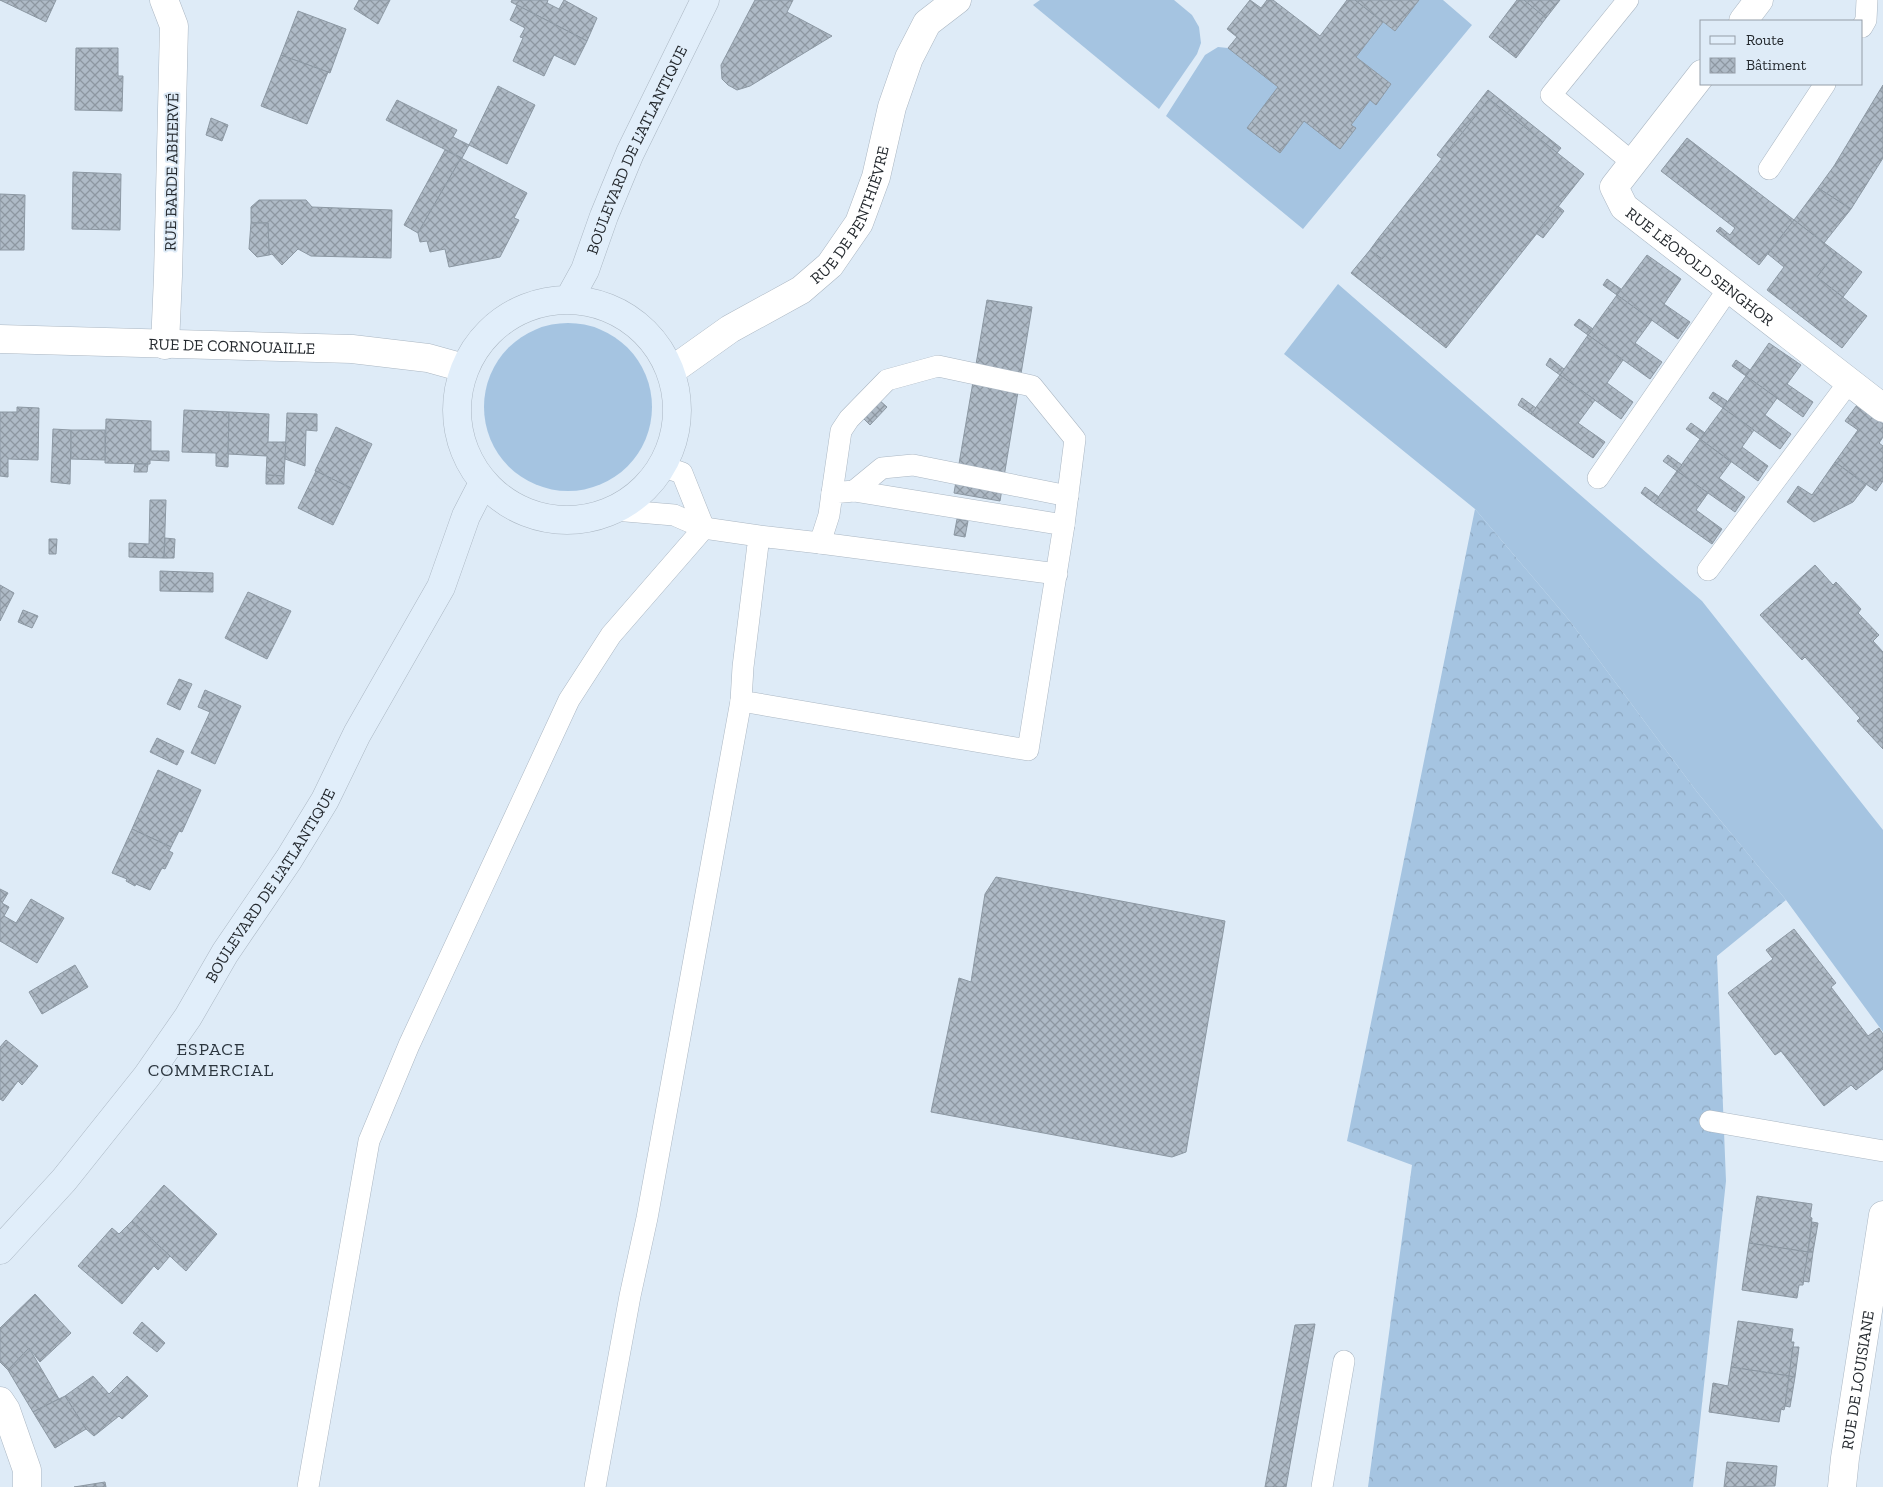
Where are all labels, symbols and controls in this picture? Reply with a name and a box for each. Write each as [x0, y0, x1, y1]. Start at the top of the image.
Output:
legend [1700, 20, 1863, 85]
text: Route [1746, 31, 1784, 49]
street label: BOULEVARD DE L'ATLANTIQUE [582, 42, 691, 257]
text: Bâtiment [1746, 56, 1807, 74]
street label: RUE BARDE ABHERVÉ [161, 93, 182, 251]
street label: RUE DE PENTHIÈVRE [807, 144, 893, 288]
street label: RUE LÉOPOLD SENGHOR [1622, 203, 1778, 330]
street label: RUE DE CORNOUAILLE [148, 334, 315, 358]
street label: BOULEVARD DE L'ATLANTIQUE [201, 785, 339, 986]
district label: ESPACE COMMERCIAL [148, 1038, 274, 1081]
street label: RUE DE LOUISIANE [1837, 1309, 1878, 1451]

